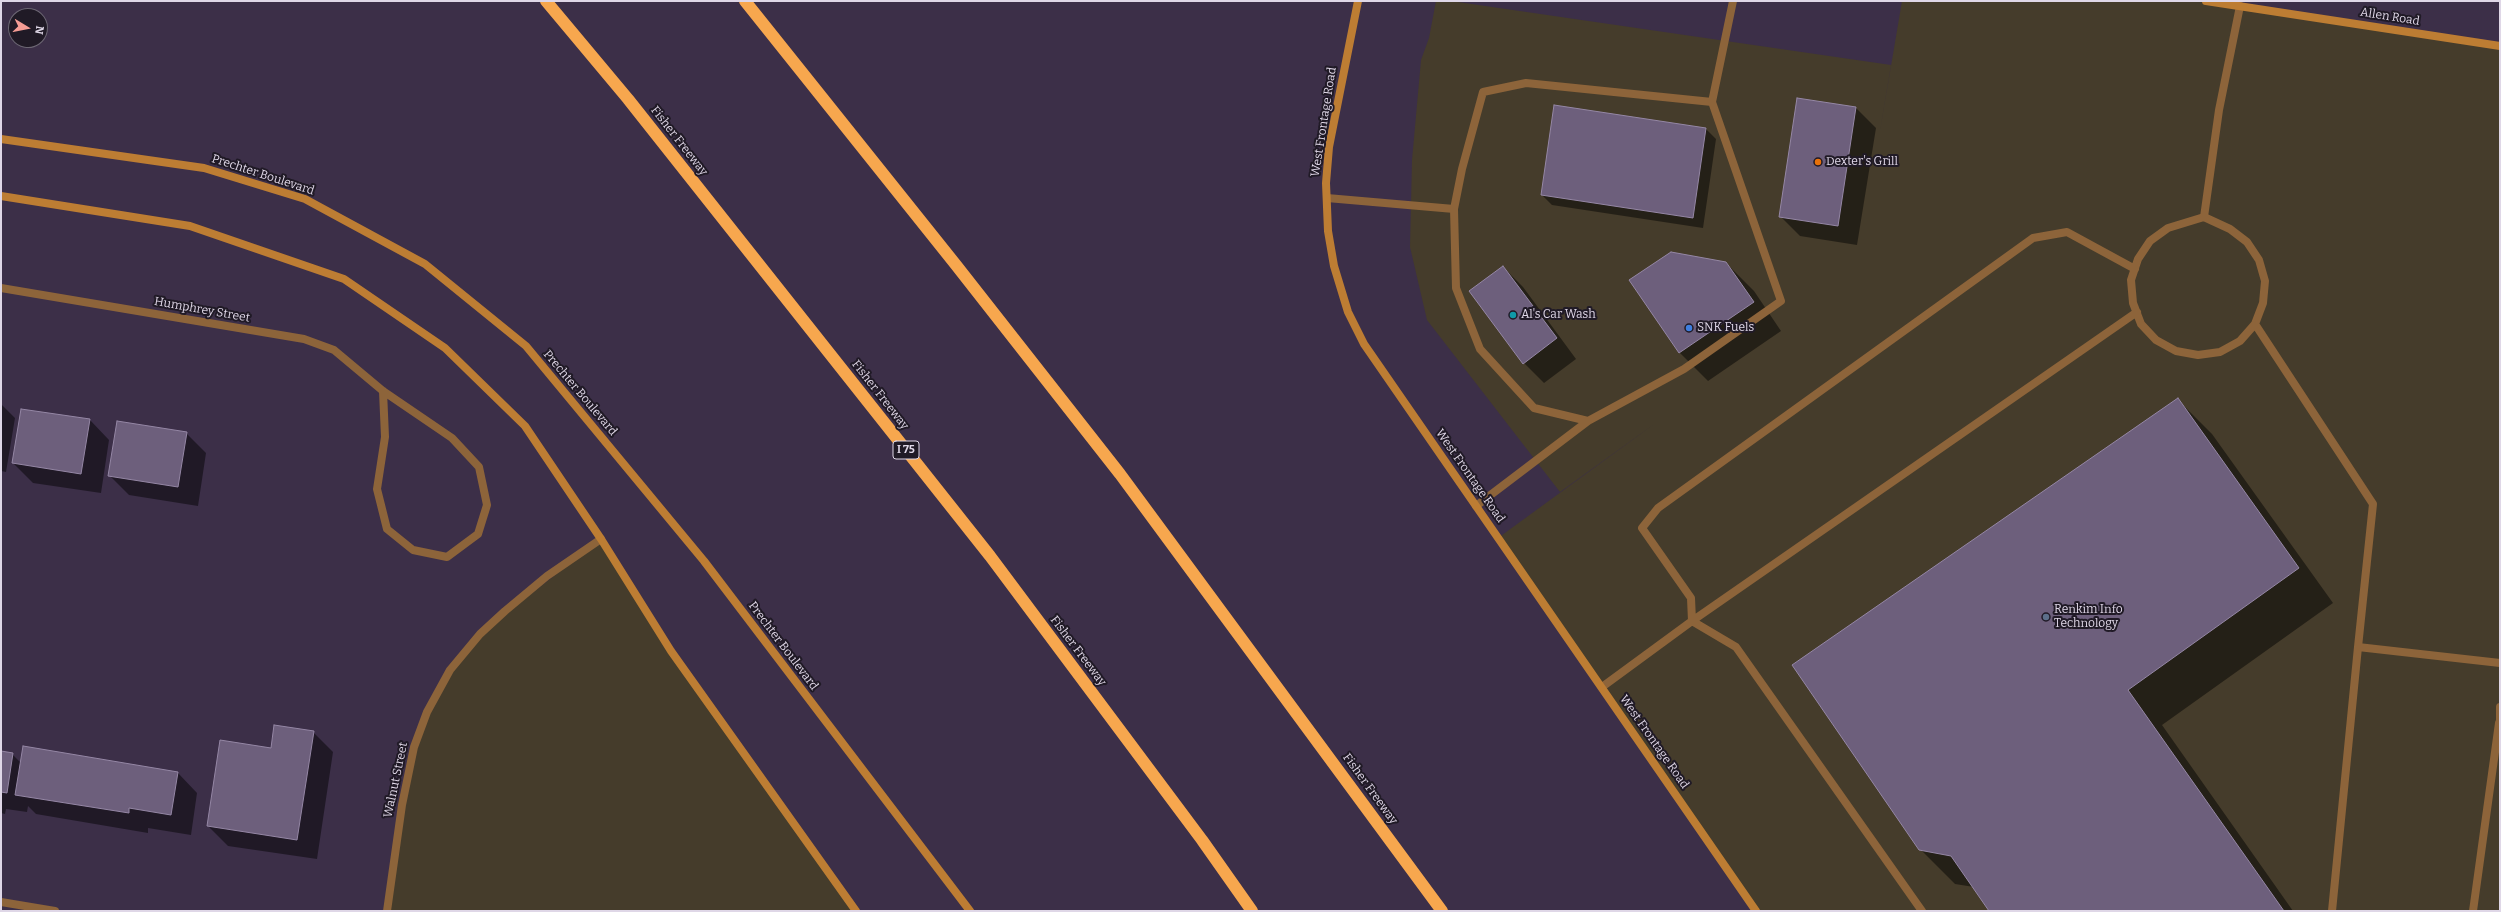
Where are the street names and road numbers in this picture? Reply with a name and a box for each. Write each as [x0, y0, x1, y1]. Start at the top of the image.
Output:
street label: Allen Road [2359, 5, 2421, 29]
street label: West Frontage Road [1308, 66, 1340, 178]
street label: Fisher Freeway [647, 103, 711, 179]
street label: Prechter Boulevard [210, 152, 316, 198]
street label: Humphrey Street [153, 294, 251, 326]
street label: Prechter Boulevard [540, 347, 620, 439]
street label: Fisher Freeway [848, 357, 912, 433]
street label: West Frontage Road [1432, 426, 1508, 526]
road number: I 75 [893, 441, 919, 459]
street label: Prechter Boulevard [745, 599, 821, 693]
street label: Fisher Freeway [1047, 613, 1109, 689]
street label: West Frontage Road [1616, 692, 1692, 792]
street label: Walnut Street [381, 741, 411, 819]
street label: Fisher Freeway [1339, 751, 1401, 827]

